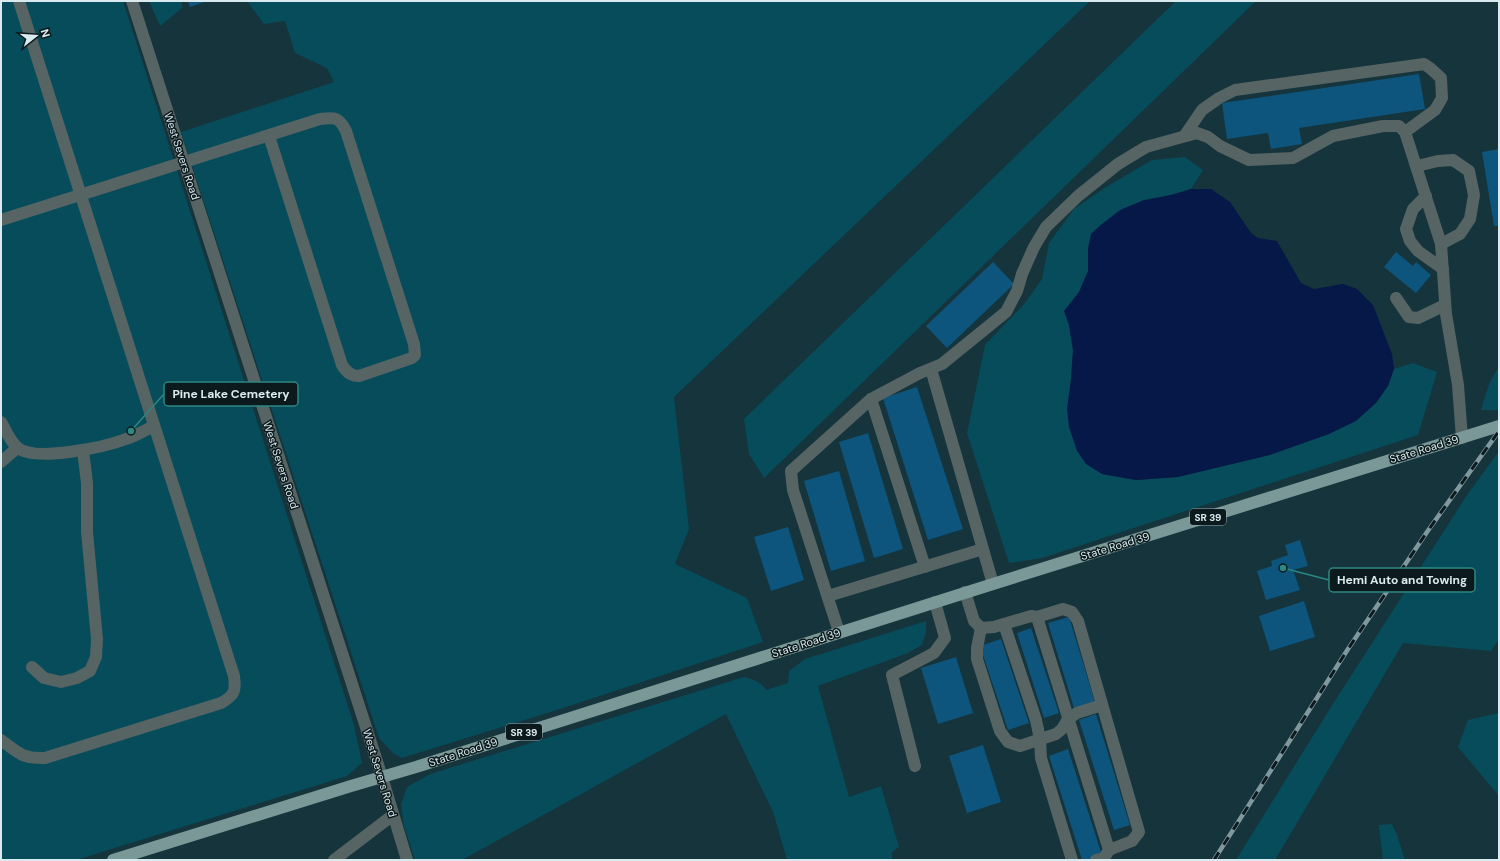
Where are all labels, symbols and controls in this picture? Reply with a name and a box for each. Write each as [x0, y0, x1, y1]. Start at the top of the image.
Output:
north arrow [16, 16, 56, 56]
text: N [38, 27, 53, 39]
street label: West Severs Road [161, 110, 203, 202]
callout: Pine Lake Cemetery [164, 382, 298, 406]
text: Pine Lake Cemetery [172, 386, 290, 402]
street label: West Severs Road [260, 419, 302, 511]
street label: State Road 39 [1388, 432, 1460, 466]
road number: SR 39 [1190, 509, 1226, 525]
street label: State Road 39 [1079, 529, 1151, 563]
callout: Hemi Auto and Towing [1329, 568, 1475, 592]
text: Hemi Auto and Towing [1337, 572, 1467, 588]
street label: State Road 39 [770, 625, 842, 661]
road number: SR 39 [506, 724, 542, 740]
street label: West Severs Road [360, 727, 400, 819]
street label: State Road 39 [427, 734, 499, 770]

